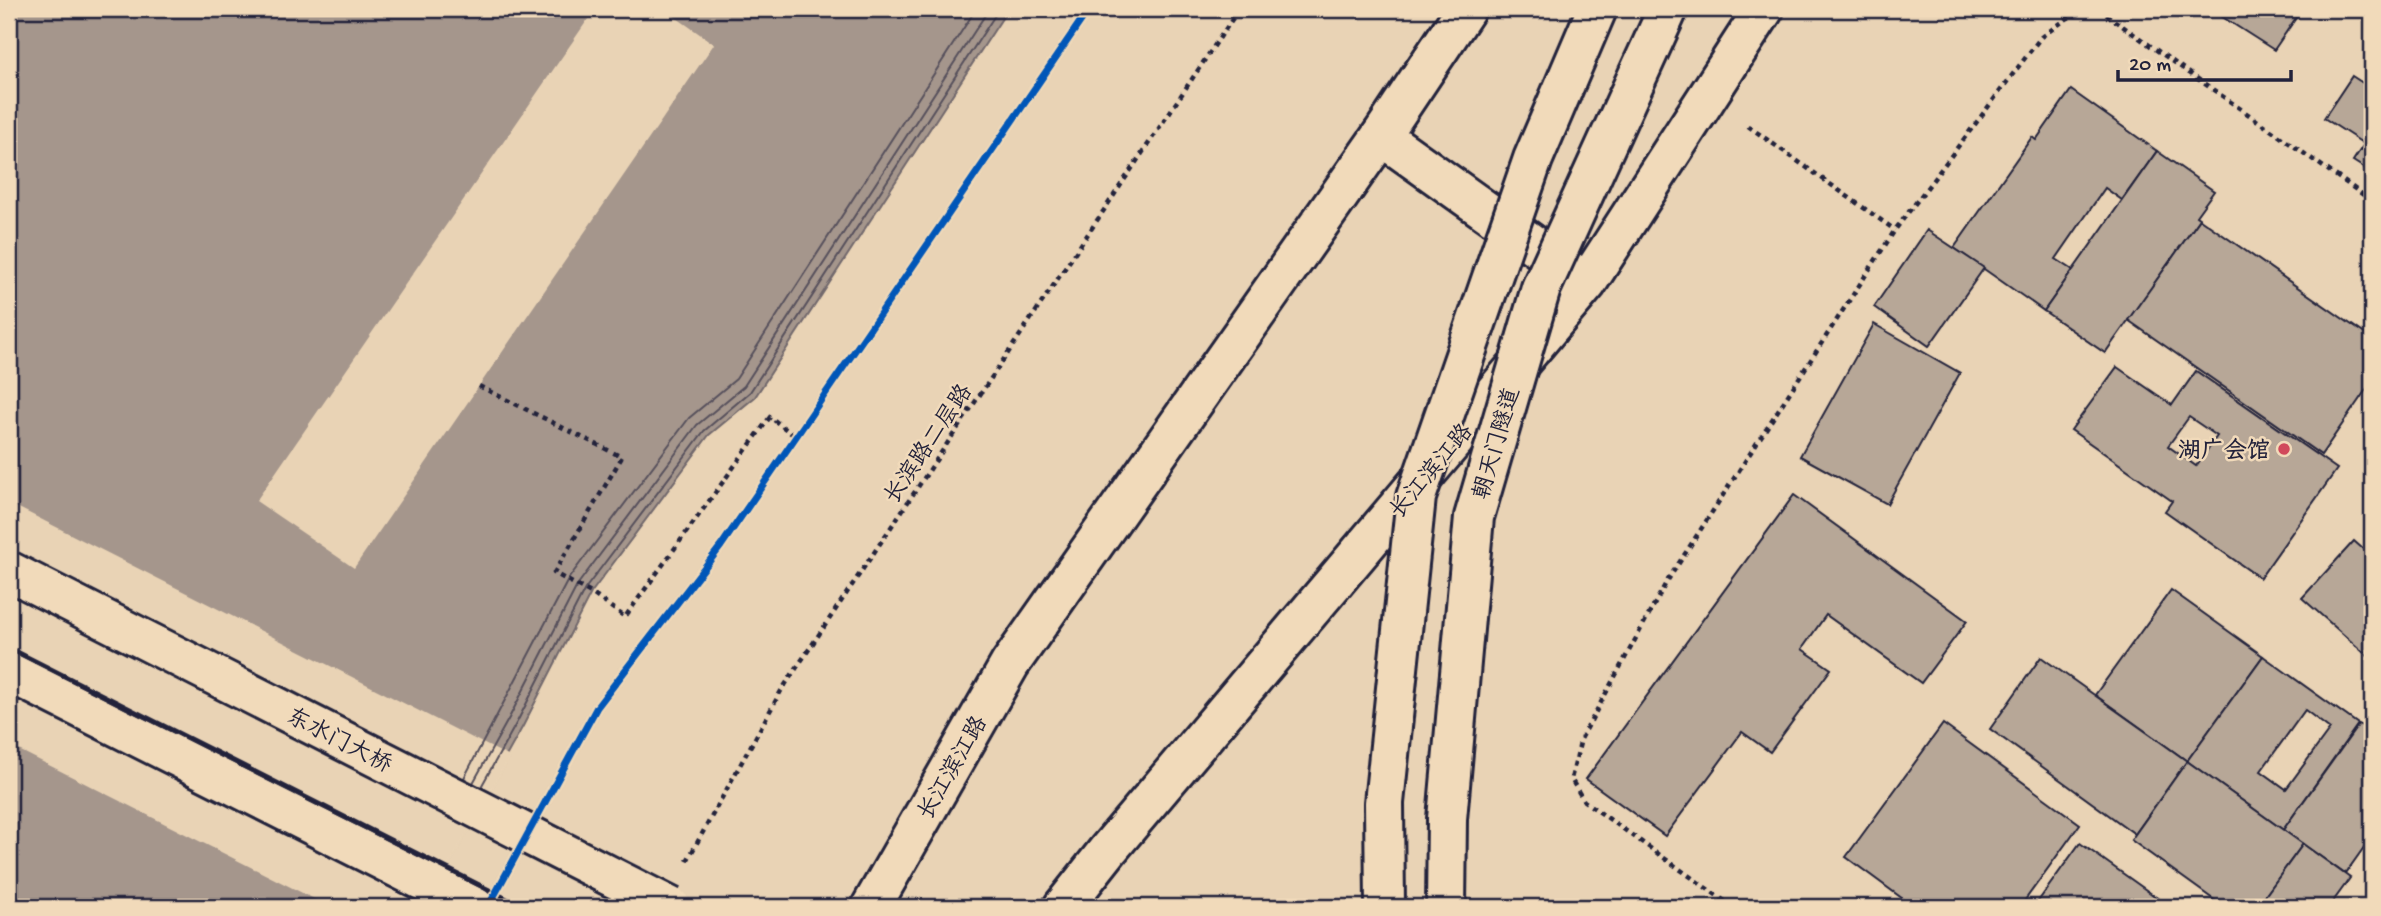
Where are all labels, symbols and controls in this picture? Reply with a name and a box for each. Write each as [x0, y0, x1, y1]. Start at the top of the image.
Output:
scale bar [2118, 38, 2292, 82]
text: 20 m [2129, 54, 2171, 79]
street label: 长滨路二层路 [879, 380, 980, 510]
street label: 朝天门隧道 [1469, 385, 1527, 503]
street label: 长江滨江路 [1385, 419, 1480, 525]
place label: 湖广会馆 [2178, 437, 2270, 466]
marker: 湖广会馆 [2276, 441, 2292, 457]
street label: 东水门大桥 [281, 703, 396, 780]
street label: 长江滨江路 [913, 712, 994, 825]

